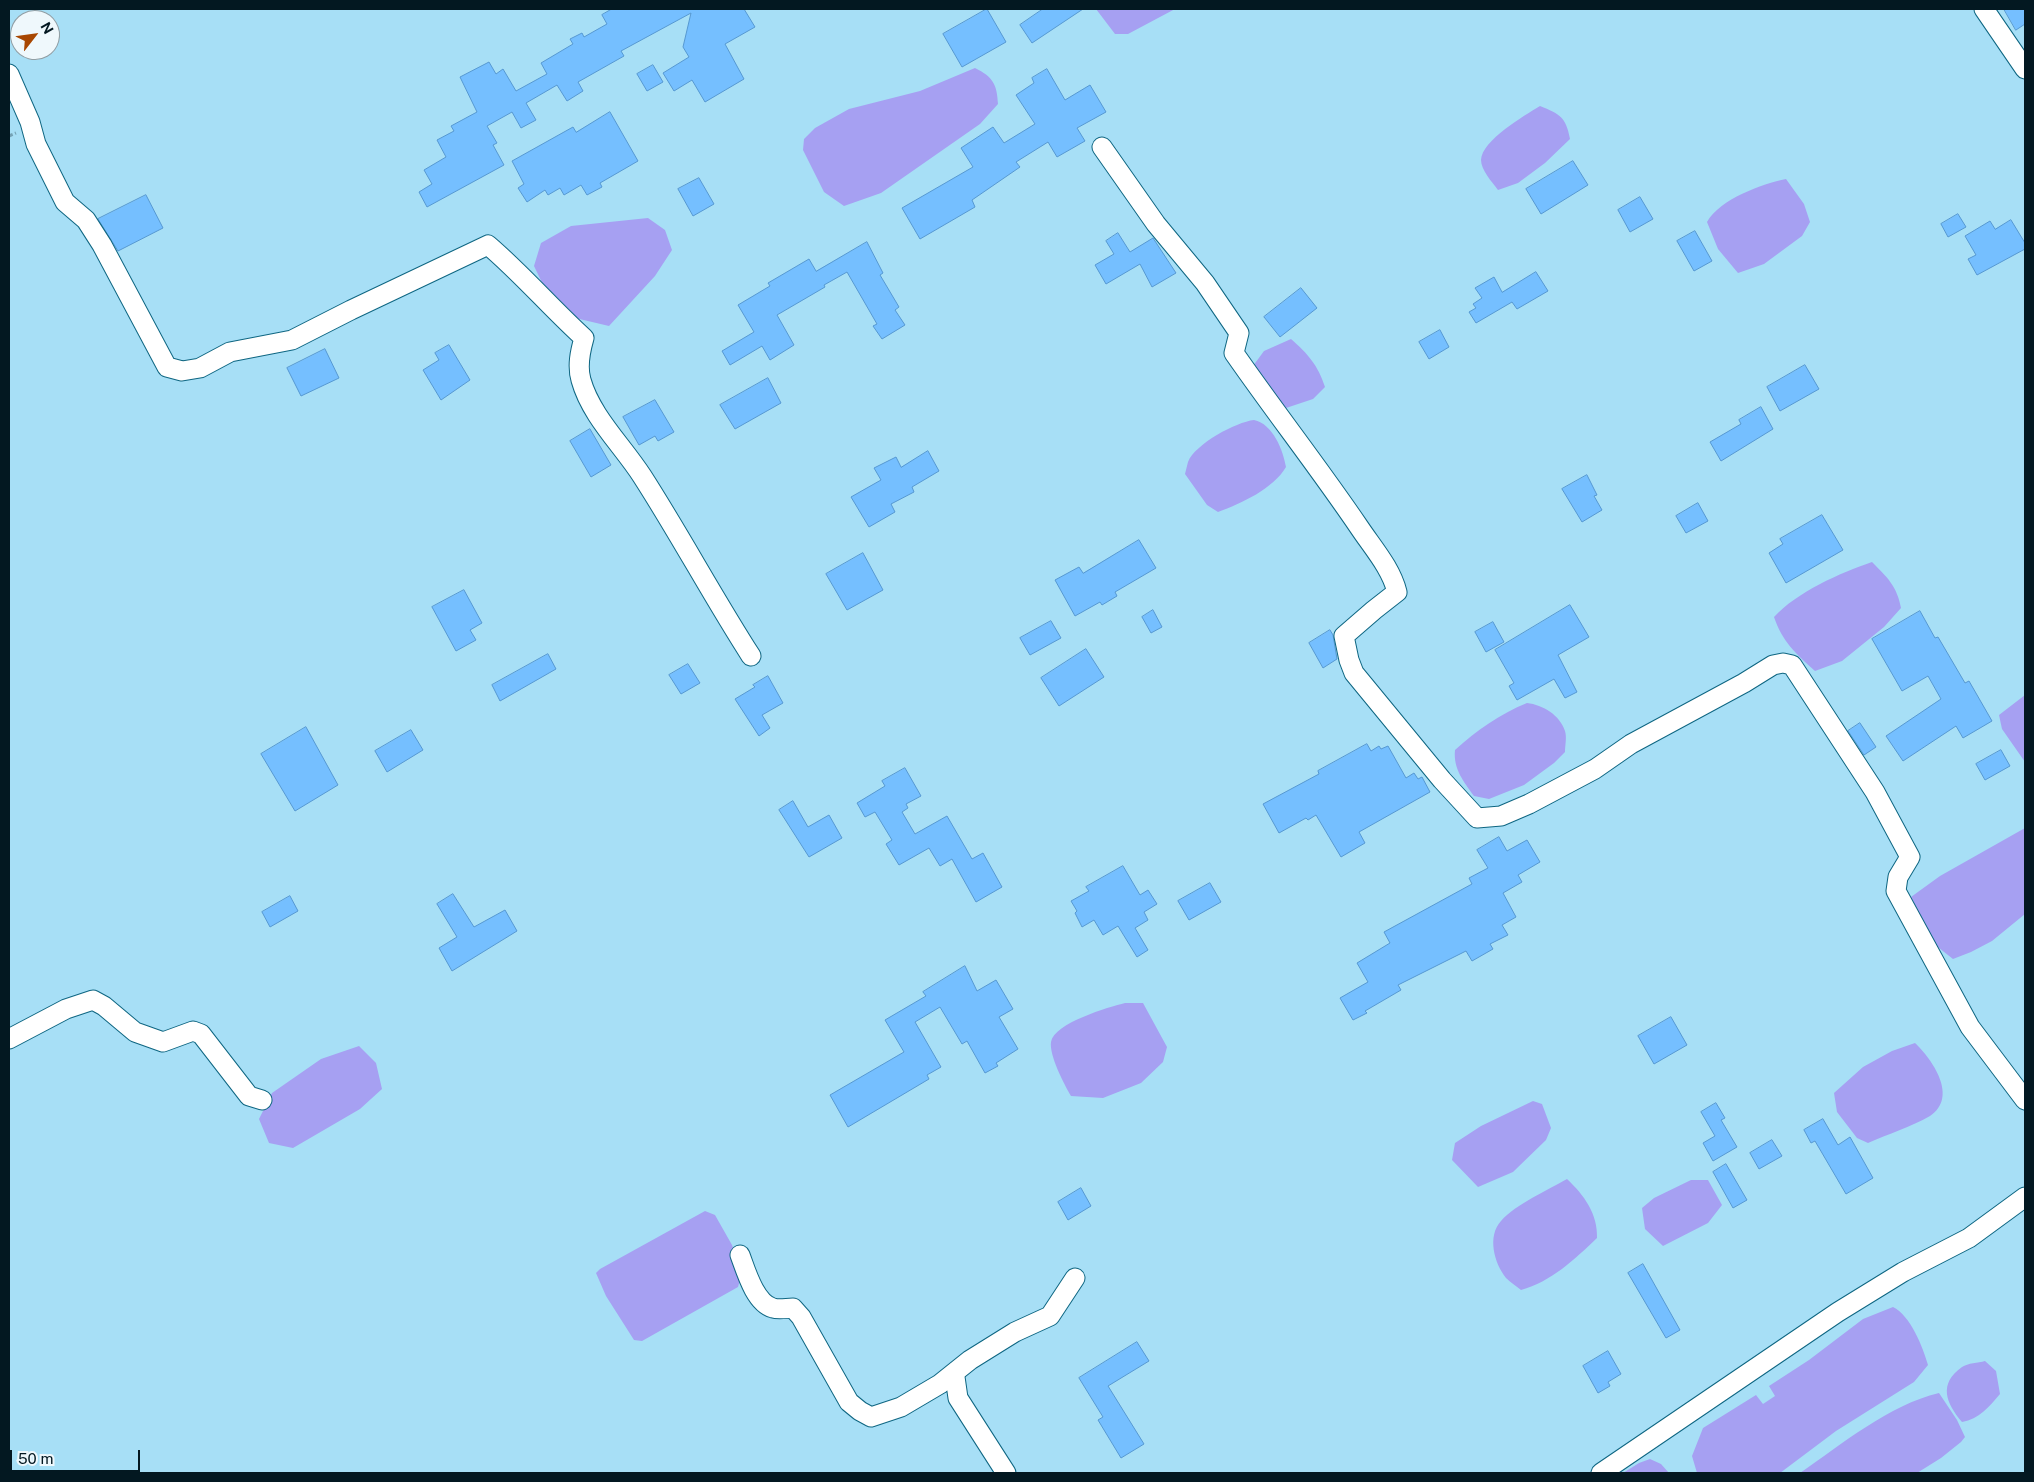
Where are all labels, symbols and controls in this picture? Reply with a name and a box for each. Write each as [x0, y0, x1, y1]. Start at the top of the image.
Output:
north arrow [10, 10, 60, 60]
text: N [37, 19, 57, 37]
scale bar [12, 1440, 142, 1472]
text: 50 m [18, 1450, 53, 1467]

